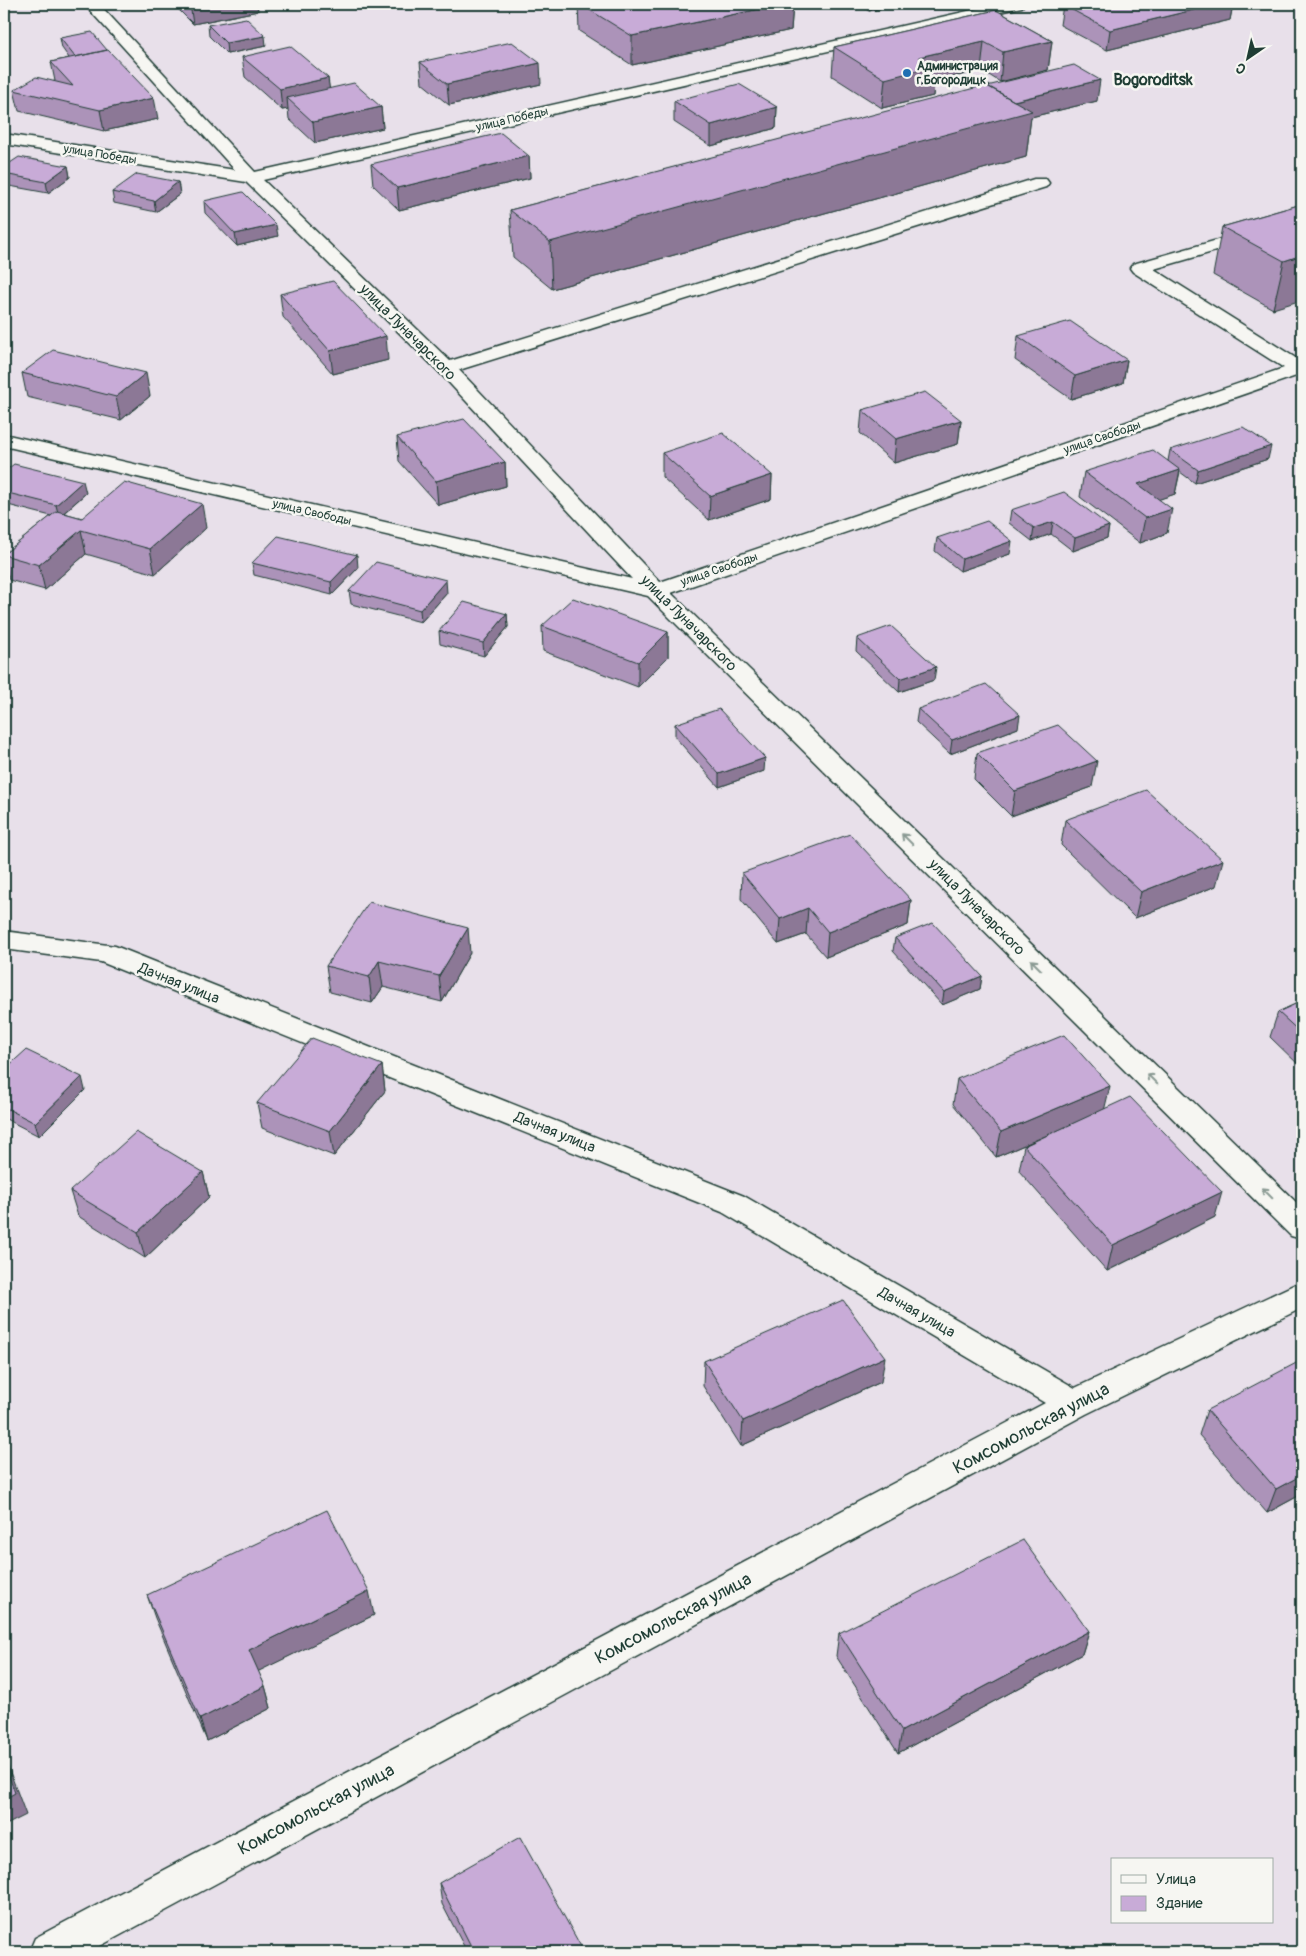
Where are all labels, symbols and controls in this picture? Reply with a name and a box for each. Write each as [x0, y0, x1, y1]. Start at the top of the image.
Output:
north arrow [1224, 32, 1274, 82]
place label: Администрация г.Богородицк [916, 59, 999, 88]
text: С [1232, 59, 1249, 78]
marker: Администрация г.Богородицк [901, 67, 913, 79]
district label: Bogoroditsk [1113, 70, 1193, 90]
street label: улица Победы [473, 104, 550, 135]
street label: улица Победы [61, 141, 138, 168]
street label: улица Луначарского [355, 279, 460, 385]
street label: улица Свободы [1061, 417, 1143, 458]
street label: улица Свободы [270, 496, 353, 529]
street label: улица Свободы [678, 549, 760, 590]
street label: улица Луначарского [636, 570, 741, 676]
one-way arrow [901, 833, 914, 845]
street label: улица Луначарского [924, 854, 1029, 960]
street label: Дачная улица [135, 958, 222, 1008]
one-way arrow [1030, 959, 1042, 971]
one-way arrow [1145, 1073, 1158, 1085]
street label: Дачная улица [511, 1107, 598, 1157]
one-way arrow [1261, 1187, 1274, 1199]
street label: Дачная улица [874, 1282, 959, 1342]
street label: Комсомольская улица [949, 1377, 1113, 1479]
street label: Комсомольская улица [591, 1567, 755, 1669]
street label: Комсомольская улица [234, 1758, 398, 1860]
legend [1111, 1858, 1274, 1924]
text: Улица [1156, 1870, 1196, 1889]
text: Здание [1156, 1894, 1203, 1913]

